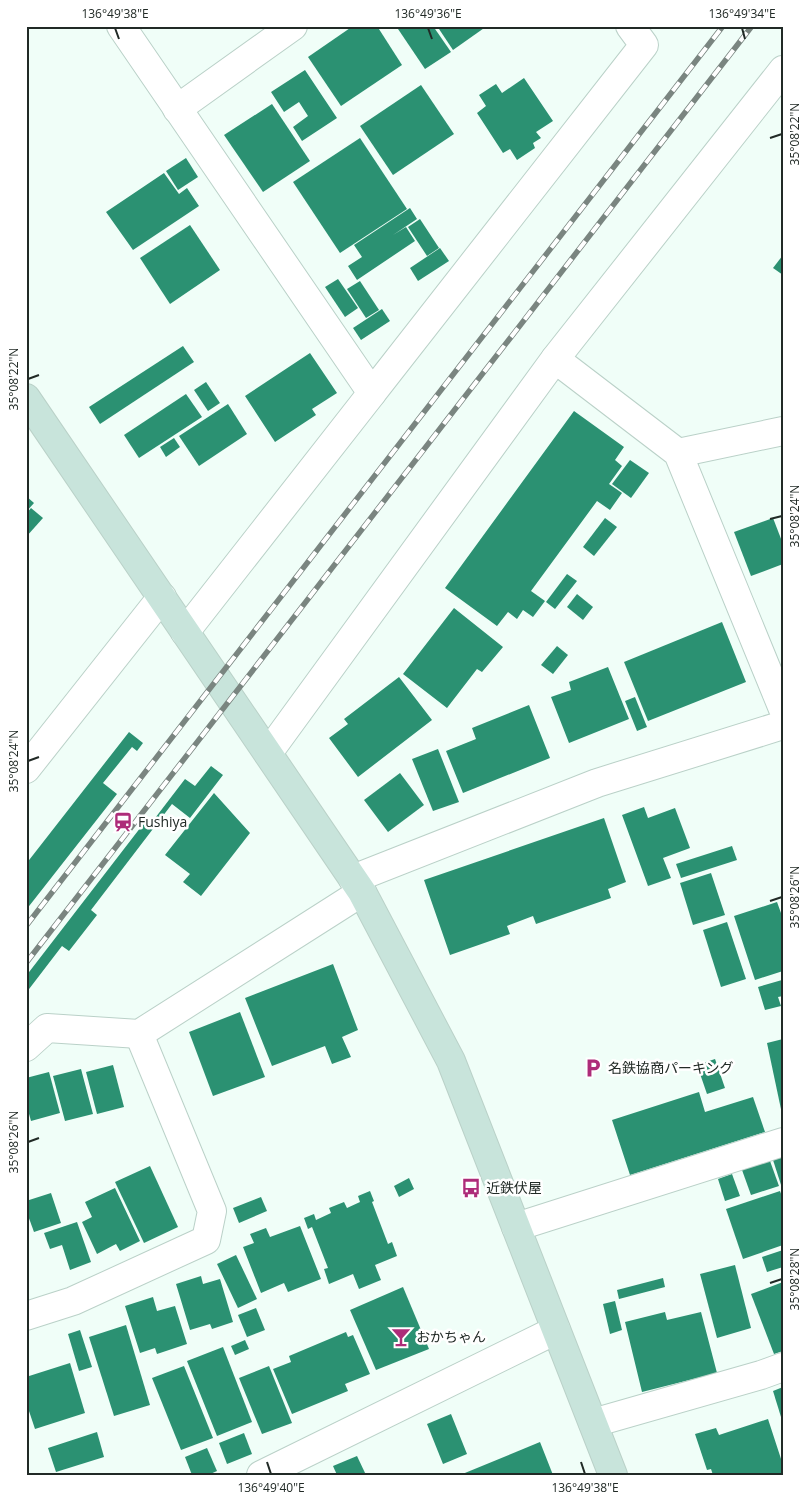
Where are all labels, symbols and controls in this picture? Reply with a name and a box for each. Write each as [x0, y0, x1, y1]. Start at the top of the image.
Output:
text: 136°49'38"E [81, 5, 149, 22]
text: 136°49'36"E [394, 5, 462, 22]
text: 136°49'34"E [708, 5, 776, 22]
text: 35°08'22"N [786, 103, 803, 165]
text: 35°08'22"N [5, 348, 22, 410]
text: 35°08'24"N [786, 485, 803, 547]
text: 35°08'24"N [5, 730, 22, 792]
station icon: Fushiya [112, 811, 134, 833]
place label: Fushiya [138, 812, 187, 831]
text: 35°08'26"N [786, 866, 803, 928]
parking icon: 名鉄協商パーキング [582, 1057, 604, 1079]
place label: 名鉄協商パーキング [608, 1058, 734, 1077]
text: 35°08'26"N [5, 1111, 22, 1173]
bus stop icon: 近鉄伏屋 [460, 1177, 482, 1199]
place label: 近鉄伏屋 [486, 1178, 542, 1197]
text: 35°08'28"N [786, 1248, 803, 1310]
bar icon: おかちゃん [390, 1326, 412, 1348]
place label: おかちゃん [416, 1327, 486, 1346]
text: 136°49'40"E [237, 1479, 305, 1496]
text: 136°49'38"E [551, 1479, 619, 1496]

